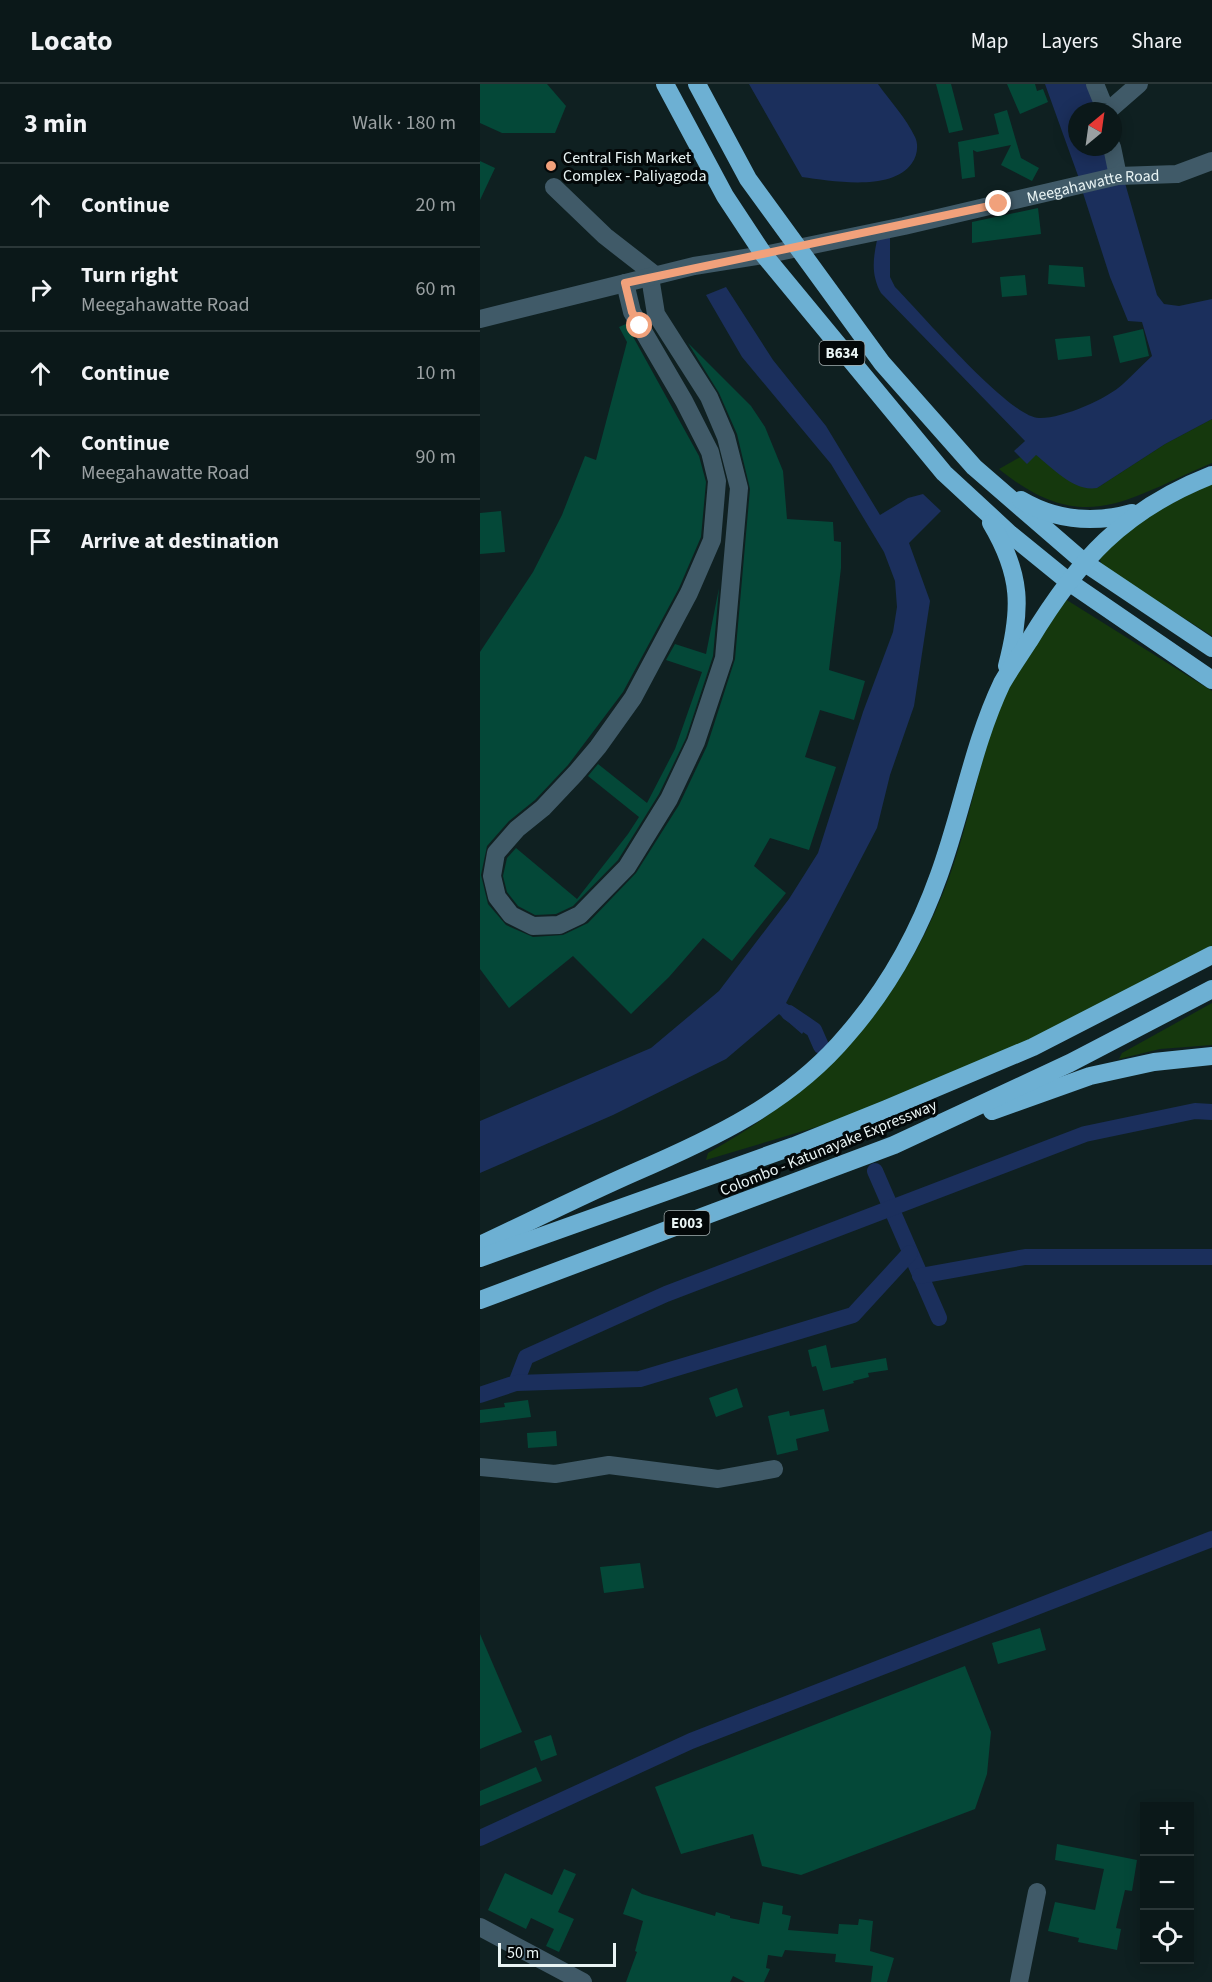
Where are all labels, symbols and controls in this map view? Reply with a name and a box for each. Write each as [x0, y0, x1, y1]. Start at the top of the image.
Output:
text: Locato [30, 21, 112, 61]
text: Map [971, 26, 1008, 56]
text: Layers [1041, 26, 1098, 56]
text: Share [1131, 26, 1182, 56]
north arrow [1068, 102, 1122, 156]
text: 3 min [24, 105, 87, 142]
text: Walk · 180 m [352, 109, 456, 137]
place label: Central Fish Market Complex - Paliyagoda [563, 147, 707, 187]
marker: Central Fish Market Complex - Paliyagoda [544, 159, 558, 173]
street label: Meegahawatte Road [1025, 165, 1160, 209]
icon: ahead [24, 189, 57, 222]
text: Continue [81, 189, 170, 221]
route end [985, 190, 1011, 216]
text: 20 m [416, 191, 456, 219]
text: Turn right [81, 259, 178, 291]
icon: right [24, 273, 57, 306]
text: 60 m [416, 275, 456, 303]
text: Meegahawatte Road [81, 291, 250, 319]
route start [626, 312, 652, 338]
road number: B634 [820, 341, 865, 365]
icon: ahead [24, 357, 57, 390]
text: Continue [81, 357, 170, 389]
text: 10 m [416, 359, 456, 387]
text: Continue [81, 427, 170, 459]
icon: ahead [24, 441, 57, 474]
text: 90 m [416, 443, 456, 471]
text: Meegahawatte Road [81, 459, 250, 487]
icon: arrive [24, 525, 57, 558]
text: Arrive at destination [81, 525, 279, 557]
street label: Colombo - Katunayake Expressway [717, 1094, 941, 1202]
road number: E003 [664, 1211, 710, 1235]
map controls [1140, 1802, 1194, 1964]
button: + [1140, 1802, 1194, 1856]
button: − [1140, 1856, 1194, 1910]
button: locate [1140, 1910, 1194, 1964]
scale bar [498, 1940, 616, 1968]
text: 50 m [507, 1942, 539, 1964]

